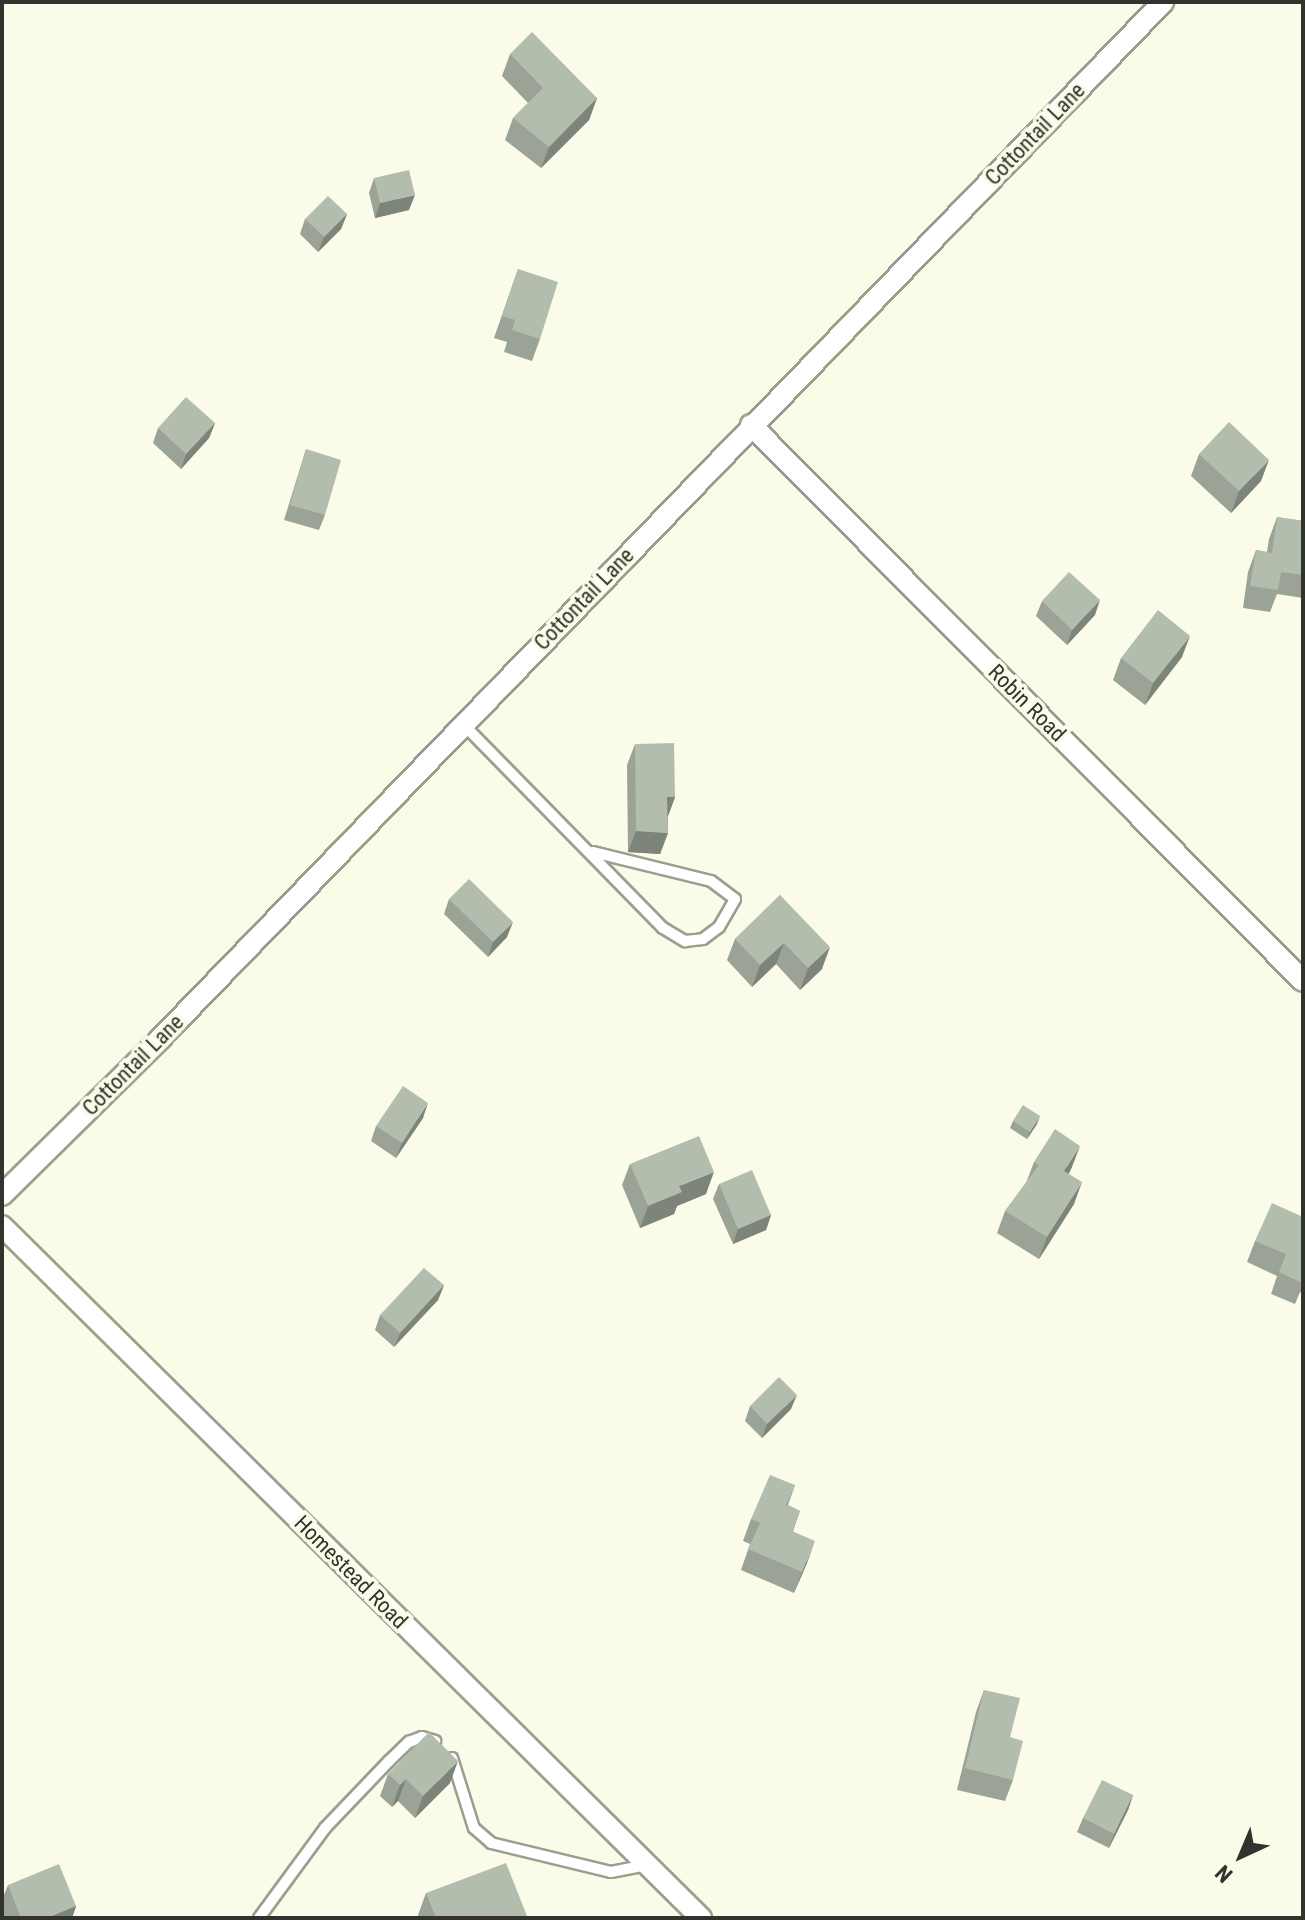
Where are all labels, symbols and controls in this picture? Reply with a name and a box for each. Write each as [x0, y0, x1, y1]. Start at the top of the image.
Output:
street label: Cottontail Lane [980, 77, 1090, 191]
street label: Cottontail Lane [529, 542, 639, 656]
street label: Robin Road [983, 659, 1071, 747]
street label: Cottontail Lane [77, 1009, 189, 1121]
street label: Homestead Road [289, 1510, 413, 1634]
north arrow [1201, 1816, 1281, 1896]
text: N [1210, 1860, 1238, 1887]

